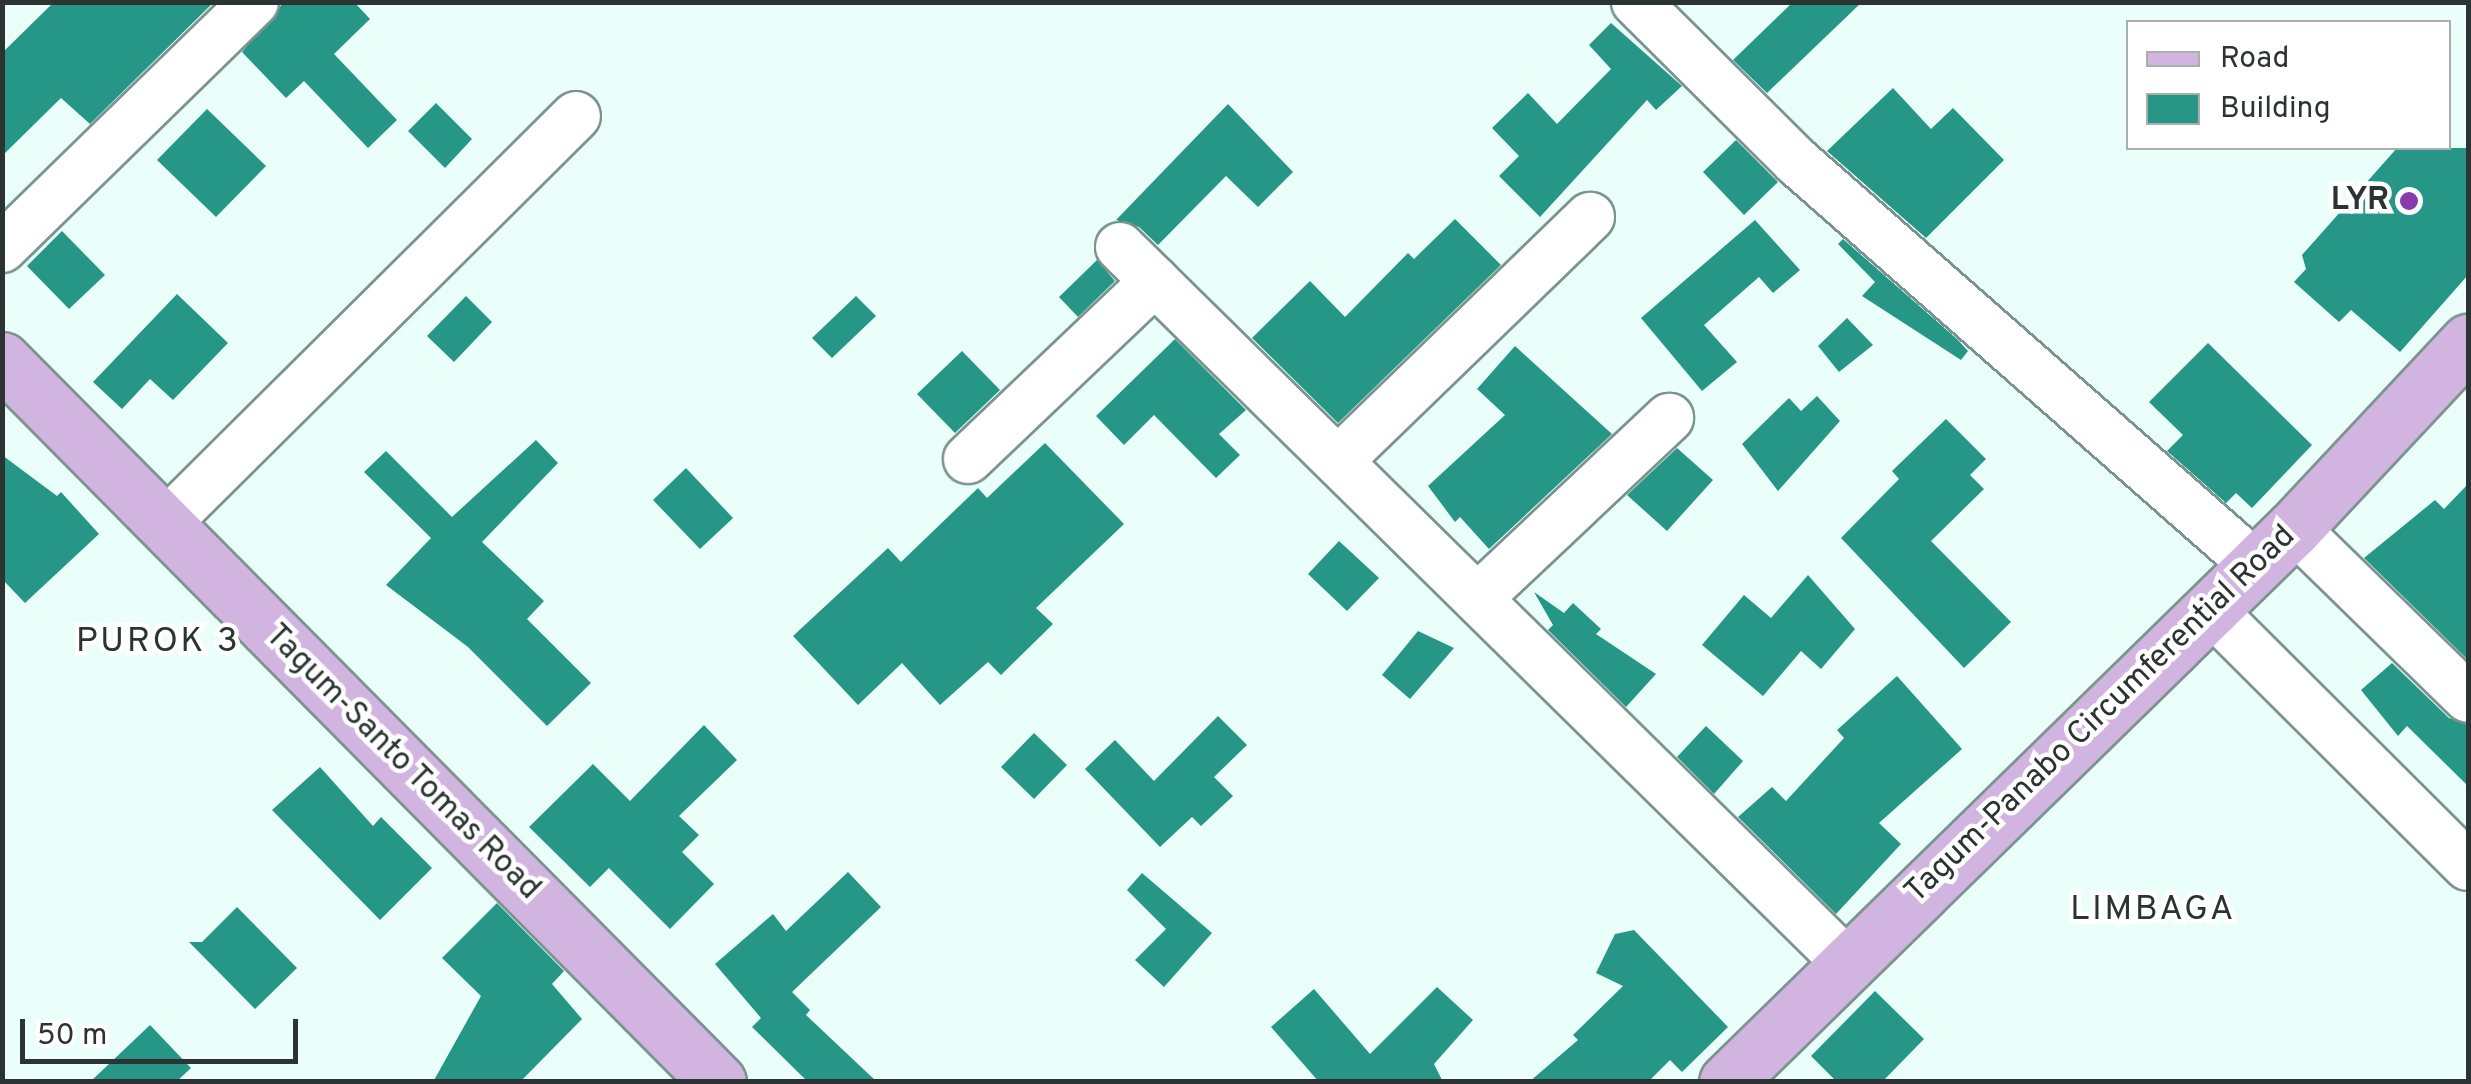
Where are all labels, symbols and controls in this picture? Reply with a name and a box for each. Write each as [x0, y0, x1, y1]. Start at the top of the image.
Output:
legend [2126, 20, 2451, 150]
text: Road [2220, 41, 2289, 78]
text: Building [2220, 91, 2331, 128]
place label: LYR [2331, 182, 2389, 220]
marker: LYR [2398, 190, 2420, 212]
street label: Tagum-Panabo Circumferential Road [1898, 518, 2304, 912]
street label: Tagum-Santo Tomas Road [256, 617, 548, 909]
district label: PUROK 3 [76, 621, 240, 663]
district label: LIMBAGA [2070, 889, 2236, 931]
scale bar [25, 999, 302, 1061]
text: 50 m [37, 1018, 107, 1055]

